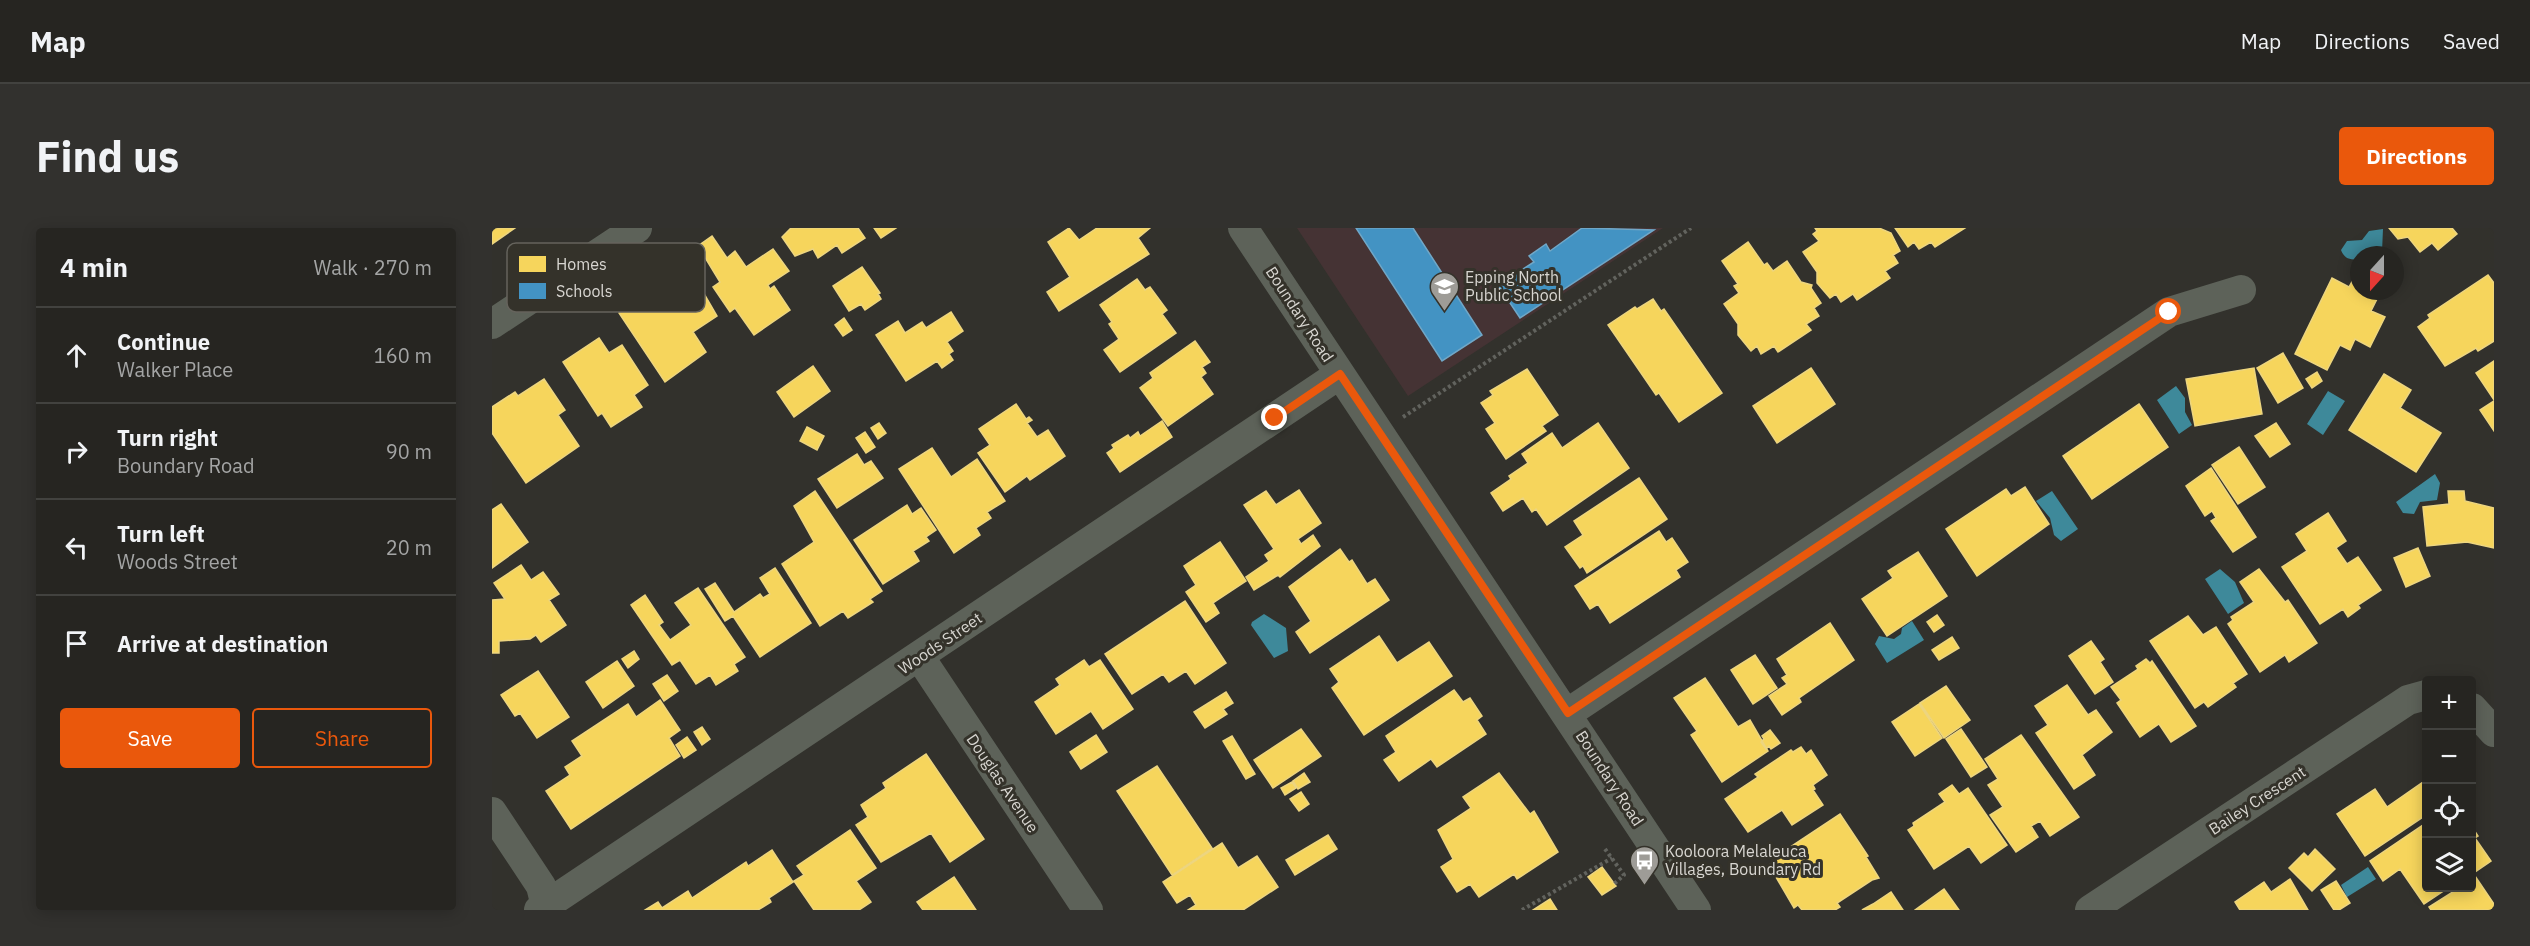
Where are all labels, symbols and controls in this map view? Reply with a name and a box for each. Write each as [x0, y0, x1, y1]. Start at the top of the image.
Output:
text: Map [30, 23, 86, 60]
text: Map [2241, 27, 2281, 55]
text: Directions [2314, 27, 2410, 55]
text: Saved [2443, 27, 2500, 55]
button: Directions [2339, 127, 2494, 185]
text: Find us [36, 129, 179, 184]
legend [507, 243, 705, 312]
north arrow [2350, 246, 2404, 300]
text: 4 min [60, 250, 128, 284]
text: Walk · 270 m [314, 254, 432, 281]
text: Homes [556, 254, 607, 274]
street label: Boundary Road [1262, 262, 1338, 366]
place label: Epping North Public School [1465, 267, 1562, 305]
school or university icon: Epping North Public School [1428, 270, 1460, 312]
text: Schools [556, 281, 613, 301]
route start [2155, 298, 2181, 324]
text: Continue [117, 327, 210, 356]
icon: ahead [60, 339, 93, 372]
text: 160 m [374, 342, 432, 369]
text: Walker Place [117, 356, 233, 383]
route end [1261, 404, 1287, 430]
text: Turn right [117, 423, 218, 452]
icon: right [60, 435, 93, 468]
text: 90 m [386, 438, 432, 465]
text: Boundary Road [117, 452, 254, 479]
text: Turn left [117, 519, 205, 548]
icon: left [60, 531, 93, 564]
text: 20 m [386, 534, 432, 561]
text: Woods Street [117, 548, 238, 575]
street label: Woods Street [894, 608, 986, 678]
icon: arrive [60, 627, 93, 660]
text: Arrive at destination [117, 629, 328, 658]
map controls [2422, 676, 2476, 892]
button: + [2422, 676, 2476, 730]
button: Save [60, 708, 240, 768]
button: Share [252, 708, 432, 768]
street label: Boundary Road [1572, 726, 1648, 830]
street label: Douglas Avenue [963, 730, 1044, 836]
button: − [2422, 730, 2476, 784]
street label: Bailey Crescent [2205, 761, 2309, 839]
button: locate [2422, 784, 2476, 838]
button: layers [2422, 838, 2476, 892]
place label: Kooloora Melaleuca Villages, Boundary Rd [1665, 841, 1821, 879]
bus stop icon: Kooloora Melaleuca Villages, Boundary Rd [1628, 844, 1660, 886]

